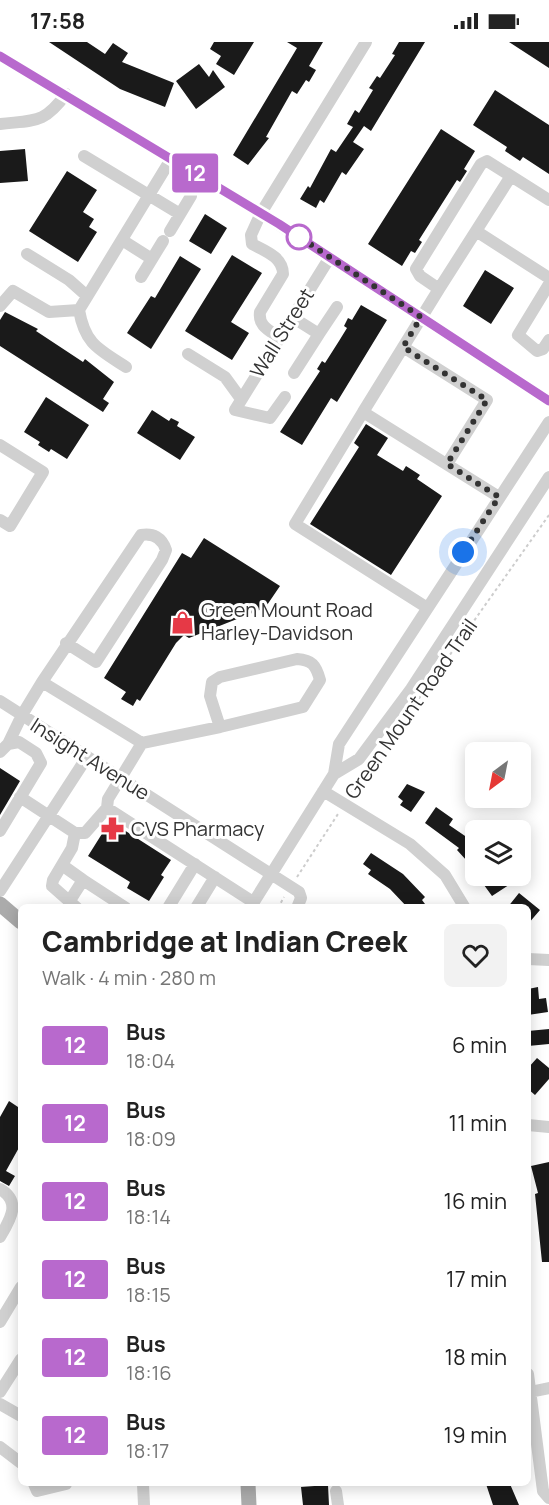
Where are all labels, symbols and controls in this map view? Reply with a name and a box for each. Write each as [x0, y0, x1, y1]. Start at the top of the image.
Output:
text: 17:58 [30, 6, 85, 36]
line badge: 12 [168, 154, 222, 192]
text: 12 [184, 159, 206, 187]
unlabelled marker [286, 224, 312, 250]
street label: Wall Street [243, 283, 320, 383]
your location [448, 537, 478, 567]
place label: Green Mount Road Harley-Davidson [201, 596, 373, 646]
shop icon: Green Mount Road Harley-Davidson [170, 609, 196, 635]
street label: Green Mount Road Trail [338, 613, 483, 804]
street label: Insight Avenue [25, 711, 155, 806]
north arrow [465, 742, 531, 808]
map controls [465, 742, 531, 886]
place label: CVS Pharmacy [131, 815, 265, 842]
pharmacy icon: CVS Pharmacy [100, 816, 126, 842]
button: layers [465, 820, 531, 886]
text: Cambridge at Indian Creek [42, 922, 407, 960]
button: heart [444, 924, 507, 987]
text: Walk · 4 min · 280 m [42, 964, 216, 991]
text: Bus [126, 1017, 166, 1047]
text: 6 min [452, 1030, 507, 1060]
text: 12 [64, 1031, 86, 1059]
text: 18:04 [126, 1047, 175, 1074]
text: Bus [126, 1095, 166, 1125]
text: 11 min [449, 1108, 507, 1138]
text: 12 [64, 1109, 86, 1137]
text: 18:09 [126, 1125, 176, 1152]
text: Bus [126, 1173, 166, 1203]
text: 16 min [444, 1186, 507, 1216]
text: 12 [64, 1187, 86, 1215]
text: 18:14 [126, 1203, 171, 1230]
text: Bus [126, 1251, 166, 1281]
text: 17 min [446, 1264, 507, 1294]
text: 12 [64, 1265, 86, 1293]
text: 18:15 [126, 1281, 171, 1308]
text: Bus [126, 1329, 166, 1359]
text: 18 min [444, 1342, 507, 1372]
text: 12 [64, 1343, 86, 1371]
text: 18:16 [126, 1359, 172, 1386]
text: Bus [126, 1407, 166, 1437]
text: 19 min [444, 1420, 507, 1450]
text: 12 [64, 1421, 86, 1449]
text: 18:17 [126, 1437, 169, 1464]

